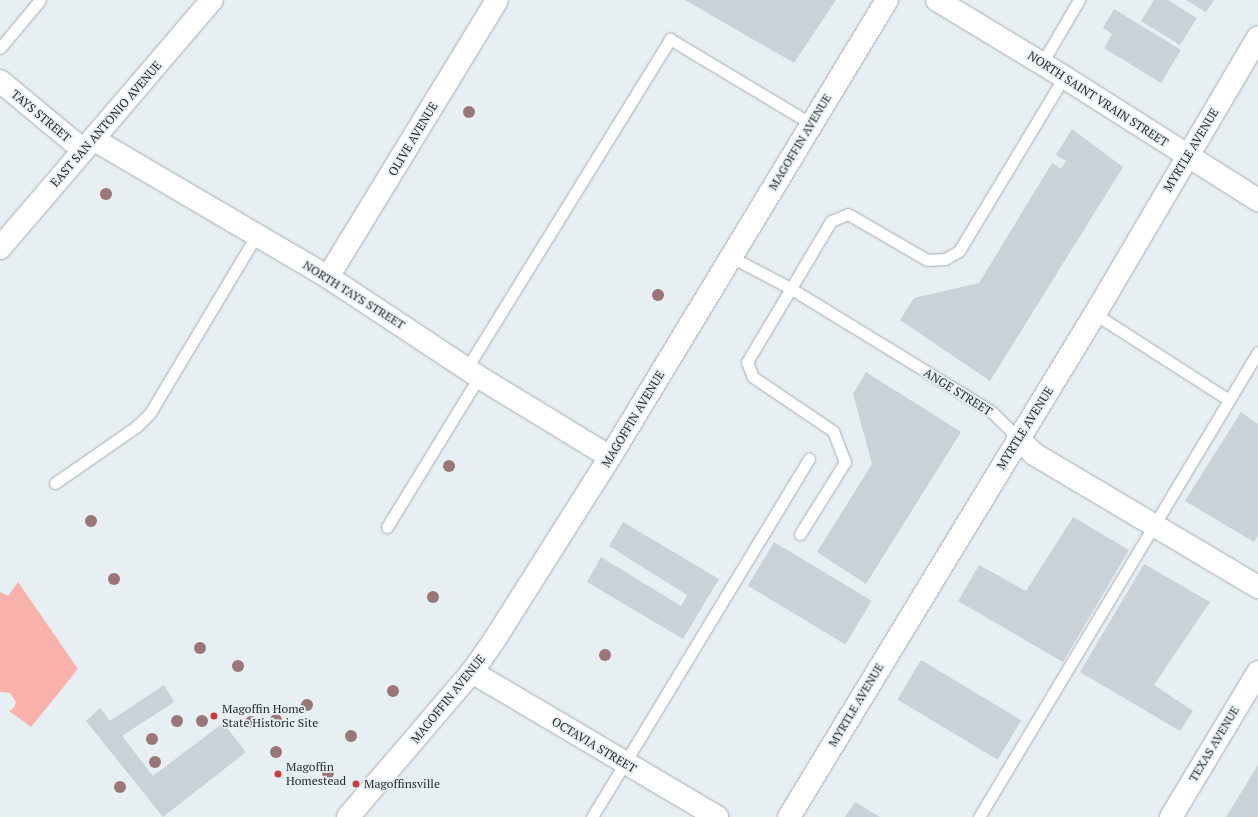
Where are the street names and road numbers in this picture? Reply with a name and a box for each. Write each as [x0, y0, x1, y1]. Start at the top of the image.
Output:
street label: NORTH SAINT VRAIN STREET [1025, 48, 1171, 150]
street label: EAST SAN ANTONIO AVENUE [47, 58, 165, 190]
street label: TAYS STREET [8, 87, 74, 145]
street label: MAGOFFIN AVENUE [765, 91, 835, 193]
street label: OLIVE AVENUE [385, 99, 441, 179]
street label: MYRTLE AVENUE [1160, 106, 1222, 194]
street label: NORTH TAYS STREET [300, 258, 408, 332]
street label: ANGE STREET [921, 365, 995, 419]
street label: MAGOFFIN AVENUE [598, 368, 668, 470]
street label: MYRTLE AVENUE [994, 384, 1056, 472]
street label: MAGOFFIN AVENUE [408, 652, 488, 746]
street label: MYRTLE AVENUE [825, 661, 887, 749]
street label: TEXAS AVENUE [1186, 704, 1242, 784]
street label: OCTAVIA STREET [549, 714, 639, 776]

